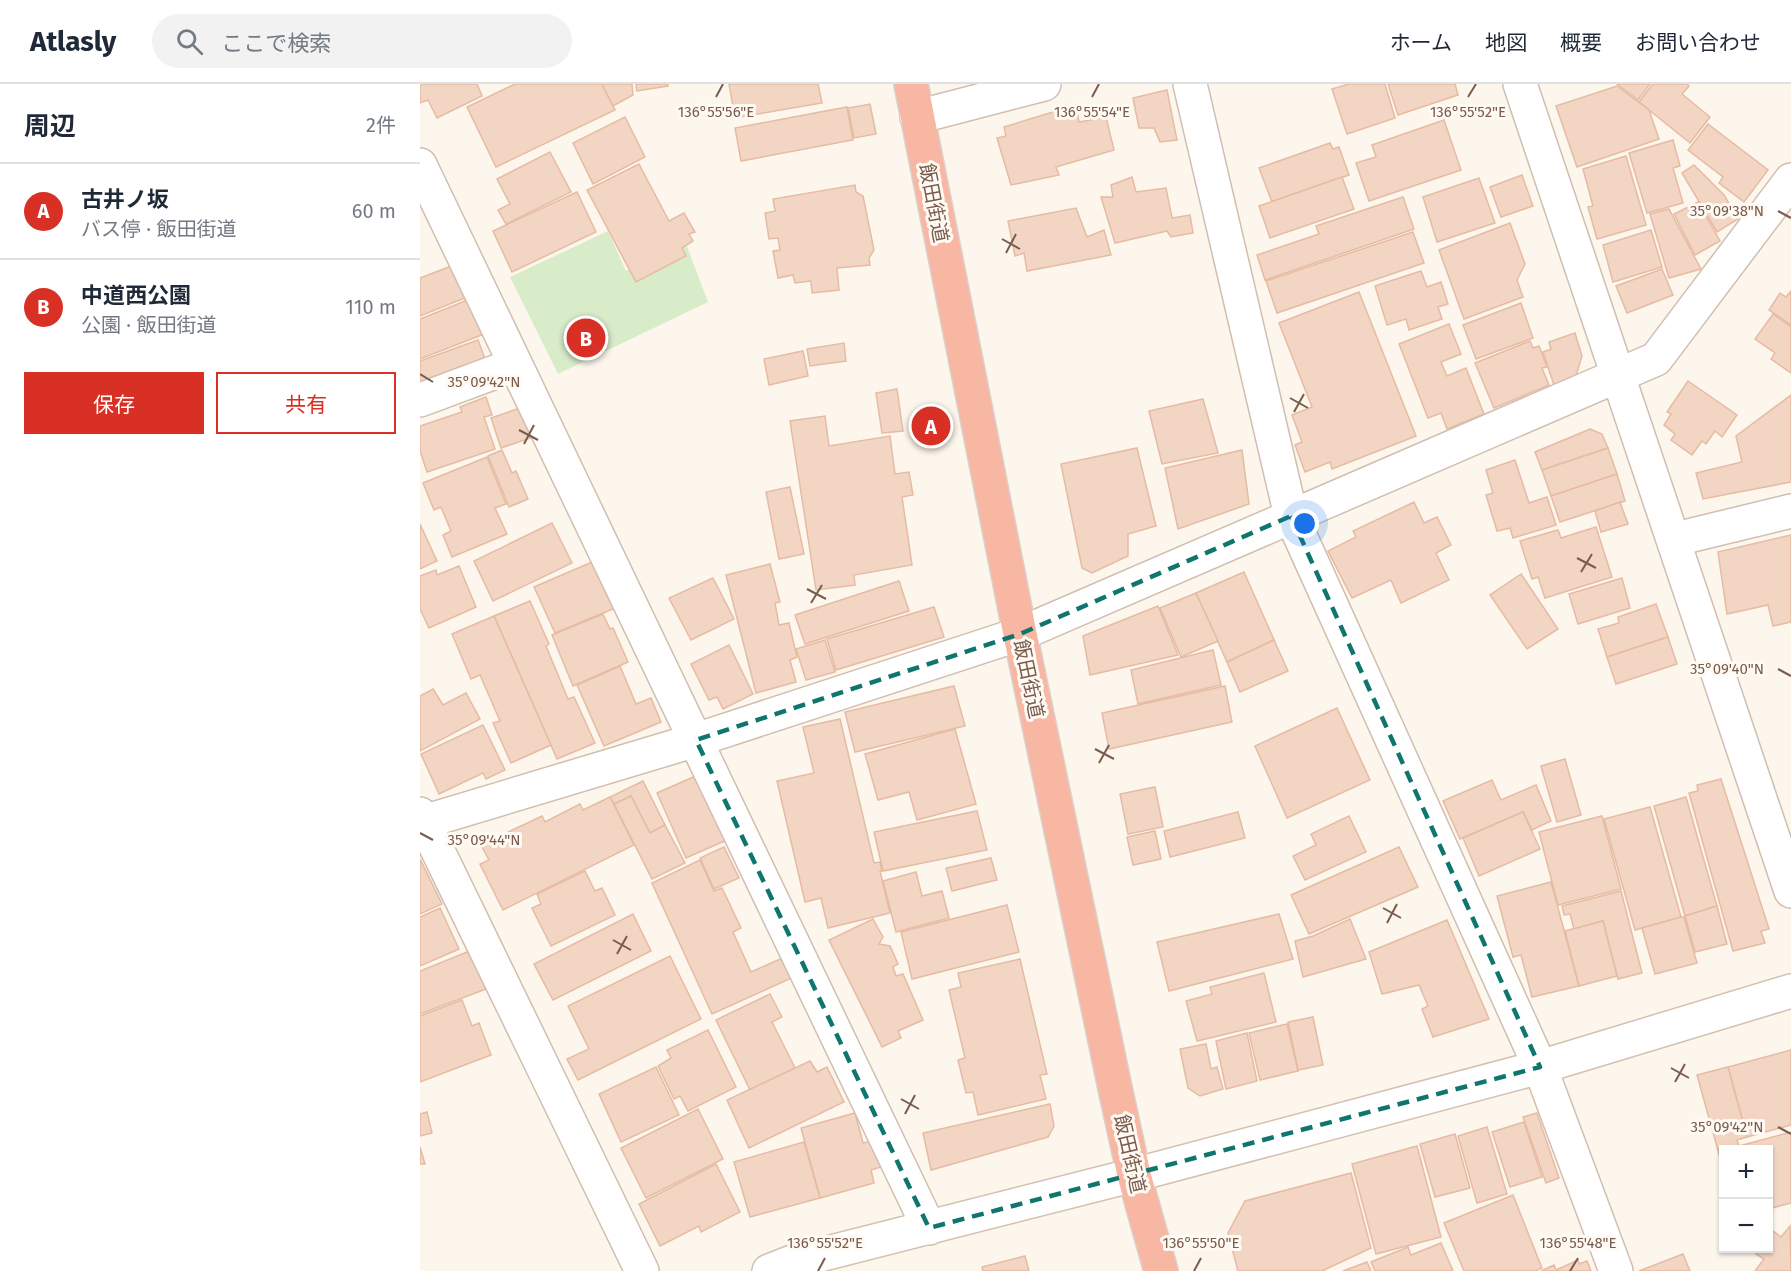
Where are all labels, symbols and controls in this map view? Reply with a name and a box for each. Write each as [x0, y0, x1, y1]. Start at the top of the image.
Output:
search box [152, 14, 572, 68]
text: Atlasly [30, 25, 116, 58]
icon: search [173, 25, 206, 58]
text: ここで検索 [221, 30, 331, 57]
text: ホーム [1390, 30, 1452, 56]
text: 地図 [1485, 30, 1527, 56]
text: 概要 [1560, 30, 1602, 56]
text: お問い合わせ [1635, 30, 1761, 56]
text: 136°55'56"E [678, 103, 754, 121]
text: 136°55'54"E [1054, 103, 1130, 121]
text: 136°55'52"E [1430, 103, 1506, 121]
text: 周辺 [24, 111, 76, 142]
text: 2件 [366, 113, 396, 137]
street label: 飯田街道 [915, 161, 953, 245]
text: 古井ノ坂 [81, 186, 169, 213]
text: A [38, 199, 49, 223]
text: 60 m [352, 199, 396, 223]
text: 35°09'38"N [1690, 202, 1764, 220]
text: バス停 · 飯田街道 [81, 217, 236, 241]
text: 中道西公園 [81, 282, 191, 309]
text: B [37, 295, 50, 319]
text: 110 m [345, 295, 396, 319]
text: 公園 · 飯田街道 [81, 313, 216, 337]
pin: B [566, 316, 606, 360]
button: 保存 [24, 372, 204, 434]
button: 共有 [216, 372, 396, 434]
text: 35°09'42"N [448, 373, 520, 391]
pin: A [912, 404, 950, 448]
your location [1290, 509, 1319, 538]
street label: 飯田街道 [1009, 637, 1049, 721]
text: 35°09'40"N [1690, 660, 1764, 678]
text: 35°09'44"N [448, 831, 520, 849]
street label: 飯田街道 [1109, 1112, 1151, 1196]
text: 35°09'42"N [1691, 1118, 1763, 1136]
map controls [1719, 1145, 1773, 1253]
button: + [1719, 1145, 1773, 1199]
button: − [1719, 1199, 1773, 1253]
text: 136°55'52"E [787, 1234, 863, 1252]
text: 136°55'50"E [1162, 1234, 1240, 1252]
text: 136°55'48"E [1540, 1234, 1616, 1252]

